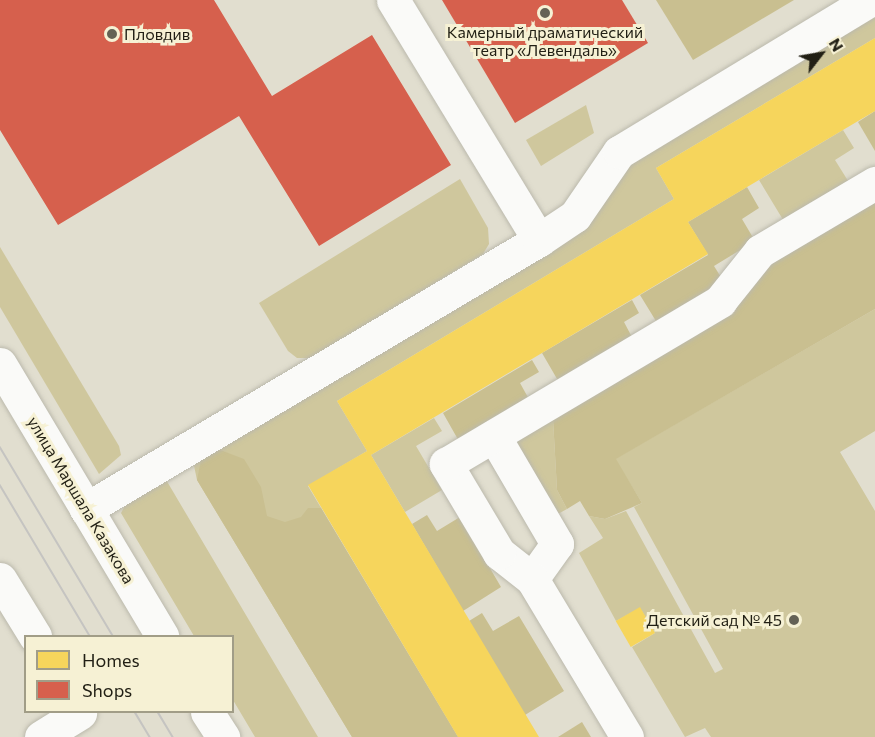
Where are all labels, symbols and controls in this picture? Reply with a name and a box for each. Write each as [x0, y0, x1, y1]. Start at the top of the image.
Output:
marker: Камерный драматический театр «Левендаль» [538, 6, 552, 20]
place label: Камерный драматический театр «Левендаль» [447, 22, 643, 60]
place label: Пловдив [124, 24, 190, 44]
north arrow [791, 24, 851, 84]
marker: Пловдив [105, 27, 119, 41]
text: N [826, 34, 848, 55]
street label: улица Маршала Казакова [23, 413, 139, 587]
place label: Детский сад № 45 [646, 610, 782, 630]
marker: Детский сад № 45 [787, 613, 801, 627]
legend [24, 635, 234, 713]
text: Homes [82, 649, 140, 671]
text: Shops [82, 679, 132, 701]

